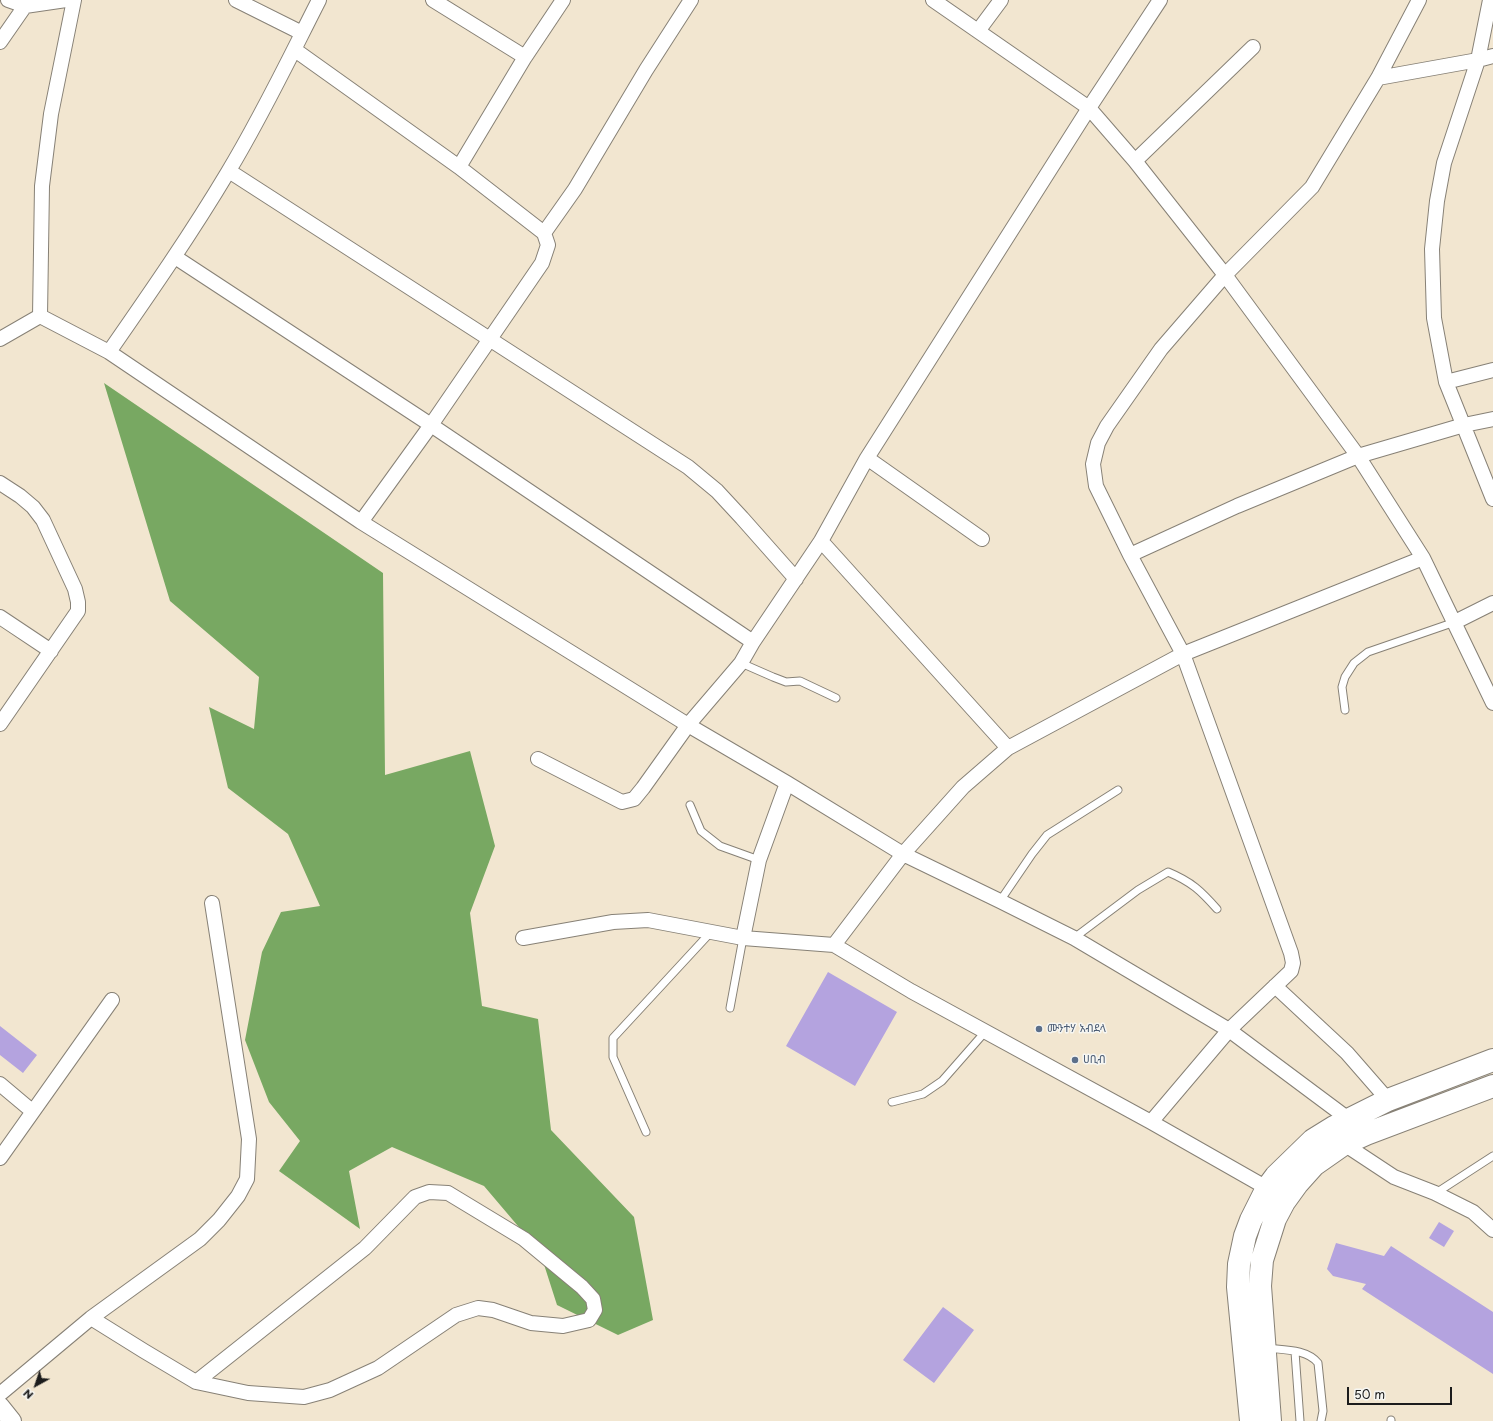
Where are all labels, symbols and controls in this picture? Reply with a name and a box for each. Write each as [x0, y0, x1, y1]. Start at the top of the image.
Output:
place label: ሙንተሃ አብደላ [1047, 1022, 1106, 1036]
marker: ሙንተሃ አብደላ [1034, 1024, 1044, 1034]
place label: ሀቢብ [1083, 1053, 1106, 1067]
marker: ሀቢብ [1070, 1055, 1080, 1065]
north arrow [16, 1365, 56, 1405]
scale bar [1349, 1379, 1454, 1405]
text: N [19, 1385, 37, 1404]
text: 50 m [1354, 1385, 1385, 1403]

